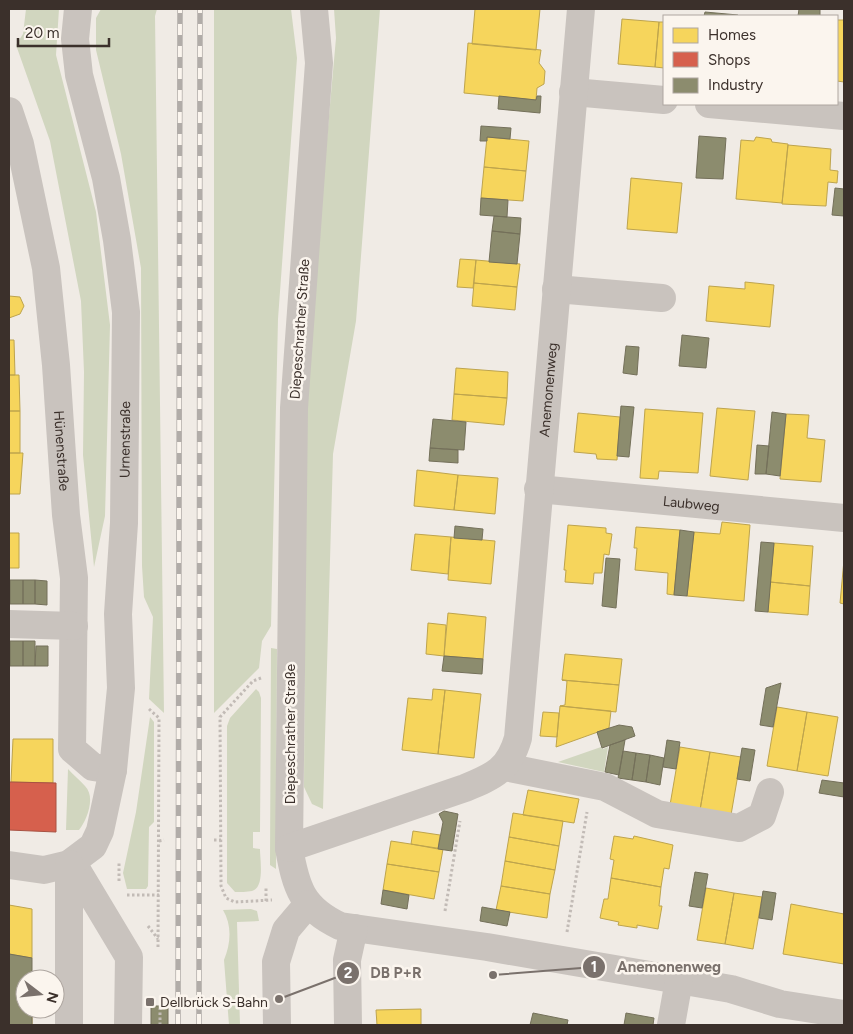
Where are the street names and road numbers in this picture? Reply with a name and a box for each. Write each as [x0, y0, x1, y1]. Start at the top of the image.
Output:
street label: Diepeschrather Straße [287, 258, 313, 400]
street label: Anemonenweg [536, 342, 561, 438]
street label: Urnenstraße [116, 401, 134, 478]
street label: Hünenstraße [51, 410, 73, 492]
street label: Laubweg [662, 492, 720, 515]
street label: Diepeschrather Straße [282, 663, 299, 804]

